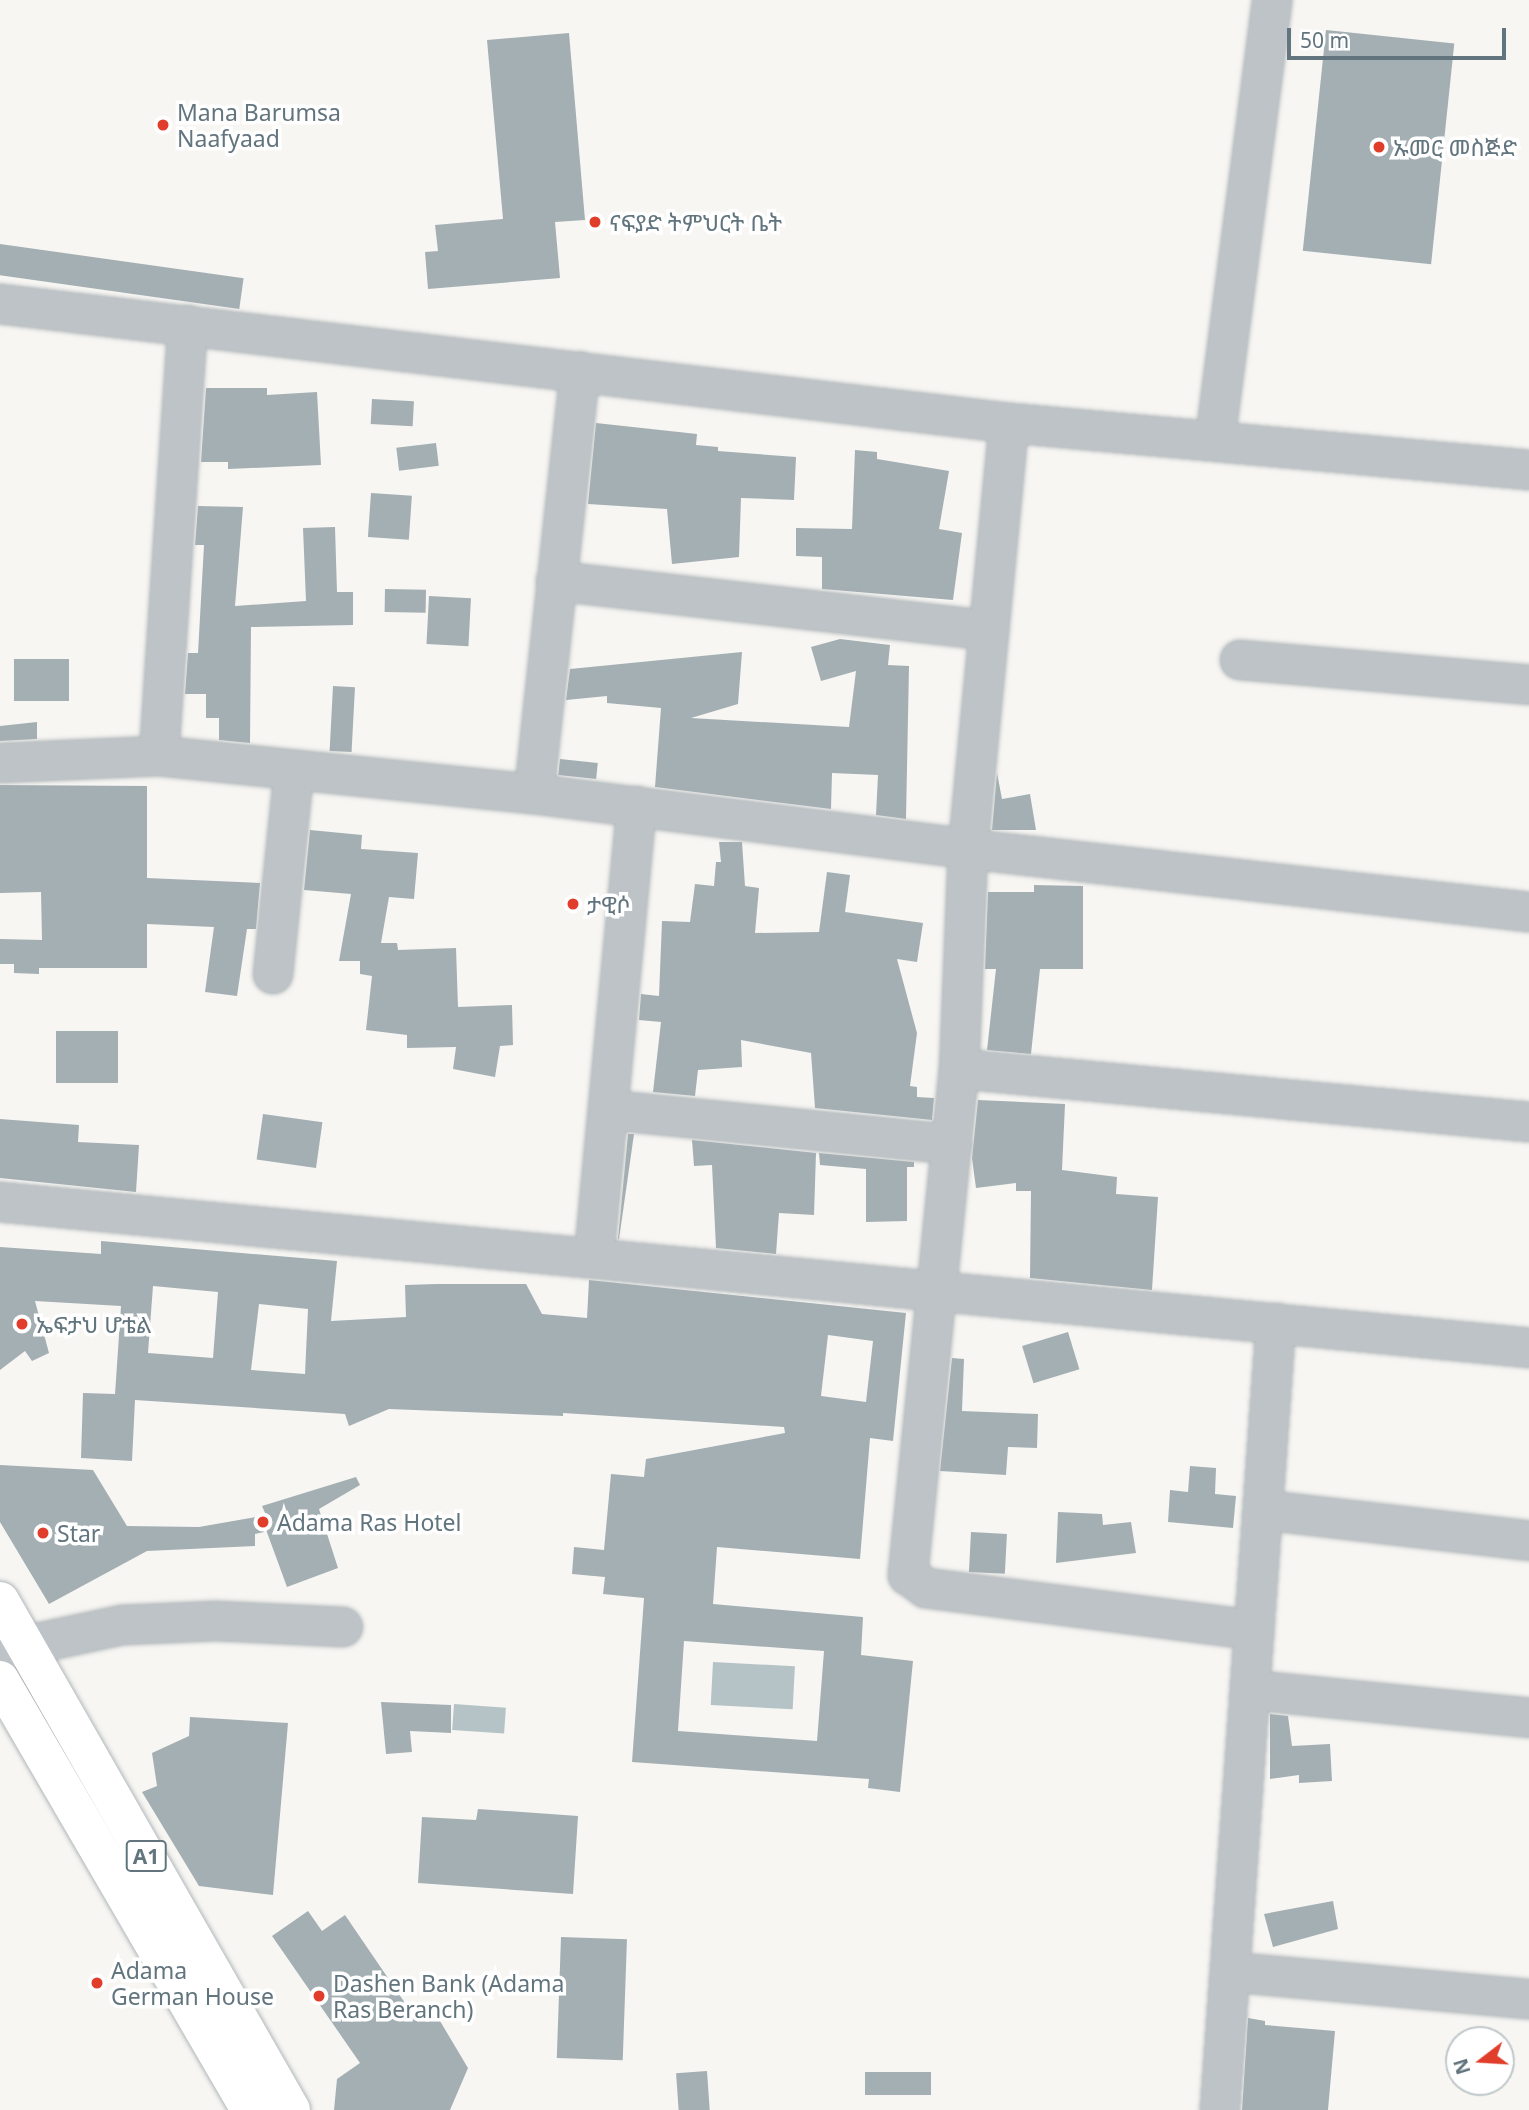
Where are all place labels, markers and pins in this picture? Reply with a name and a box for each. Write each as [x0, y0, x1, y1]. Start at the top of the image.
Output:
place label: Mana Barumsa Naafyaad [177, 98, 341, 152]
marker: Mana Barumsa Naafyaad [155, 117, 171, 133]
place label: ኡመር መስጅድ [1393, 133, 1517, 161]
marker: ኡመር መስጅድ [1371, 139, 1387, 155]
place label: ናፍያድ ትምህርት ቤት [609, 208, 782, 236]
marker: ናፍያድ ትምህርት ቤት [587, 214, 603, 230]
place label: ታዊሶ [587, 890, 631, 918]
marker: ታዊሶ [565, 896, 581, 912]
place label: ኤፍታህ ሆቴል [36, 1310, 152, 1338]
marker: ኤፍታህ ሆቴል [14, 1316, 30, 1332]
place label: Adama Ras Hotel [277, 1508, 462, 1536]
marker: Adama Ras Hotel [255, 1514, 271, 1530]
place label: Star [57, 1519, 100, 1547]
marker: Star [35, 1525, 51, 1541]
place label: Adama German House [111, 1956, 274, 2010]
place label: Dashen Bank (Adama Ras Beranch) [333, 1969, 564, 2023]
marker: Adama German House [89, 1975, 105, 1991]
marker: Dashen Bank (Adama Ras Beranch) [311, 1988, 327, 2004]

